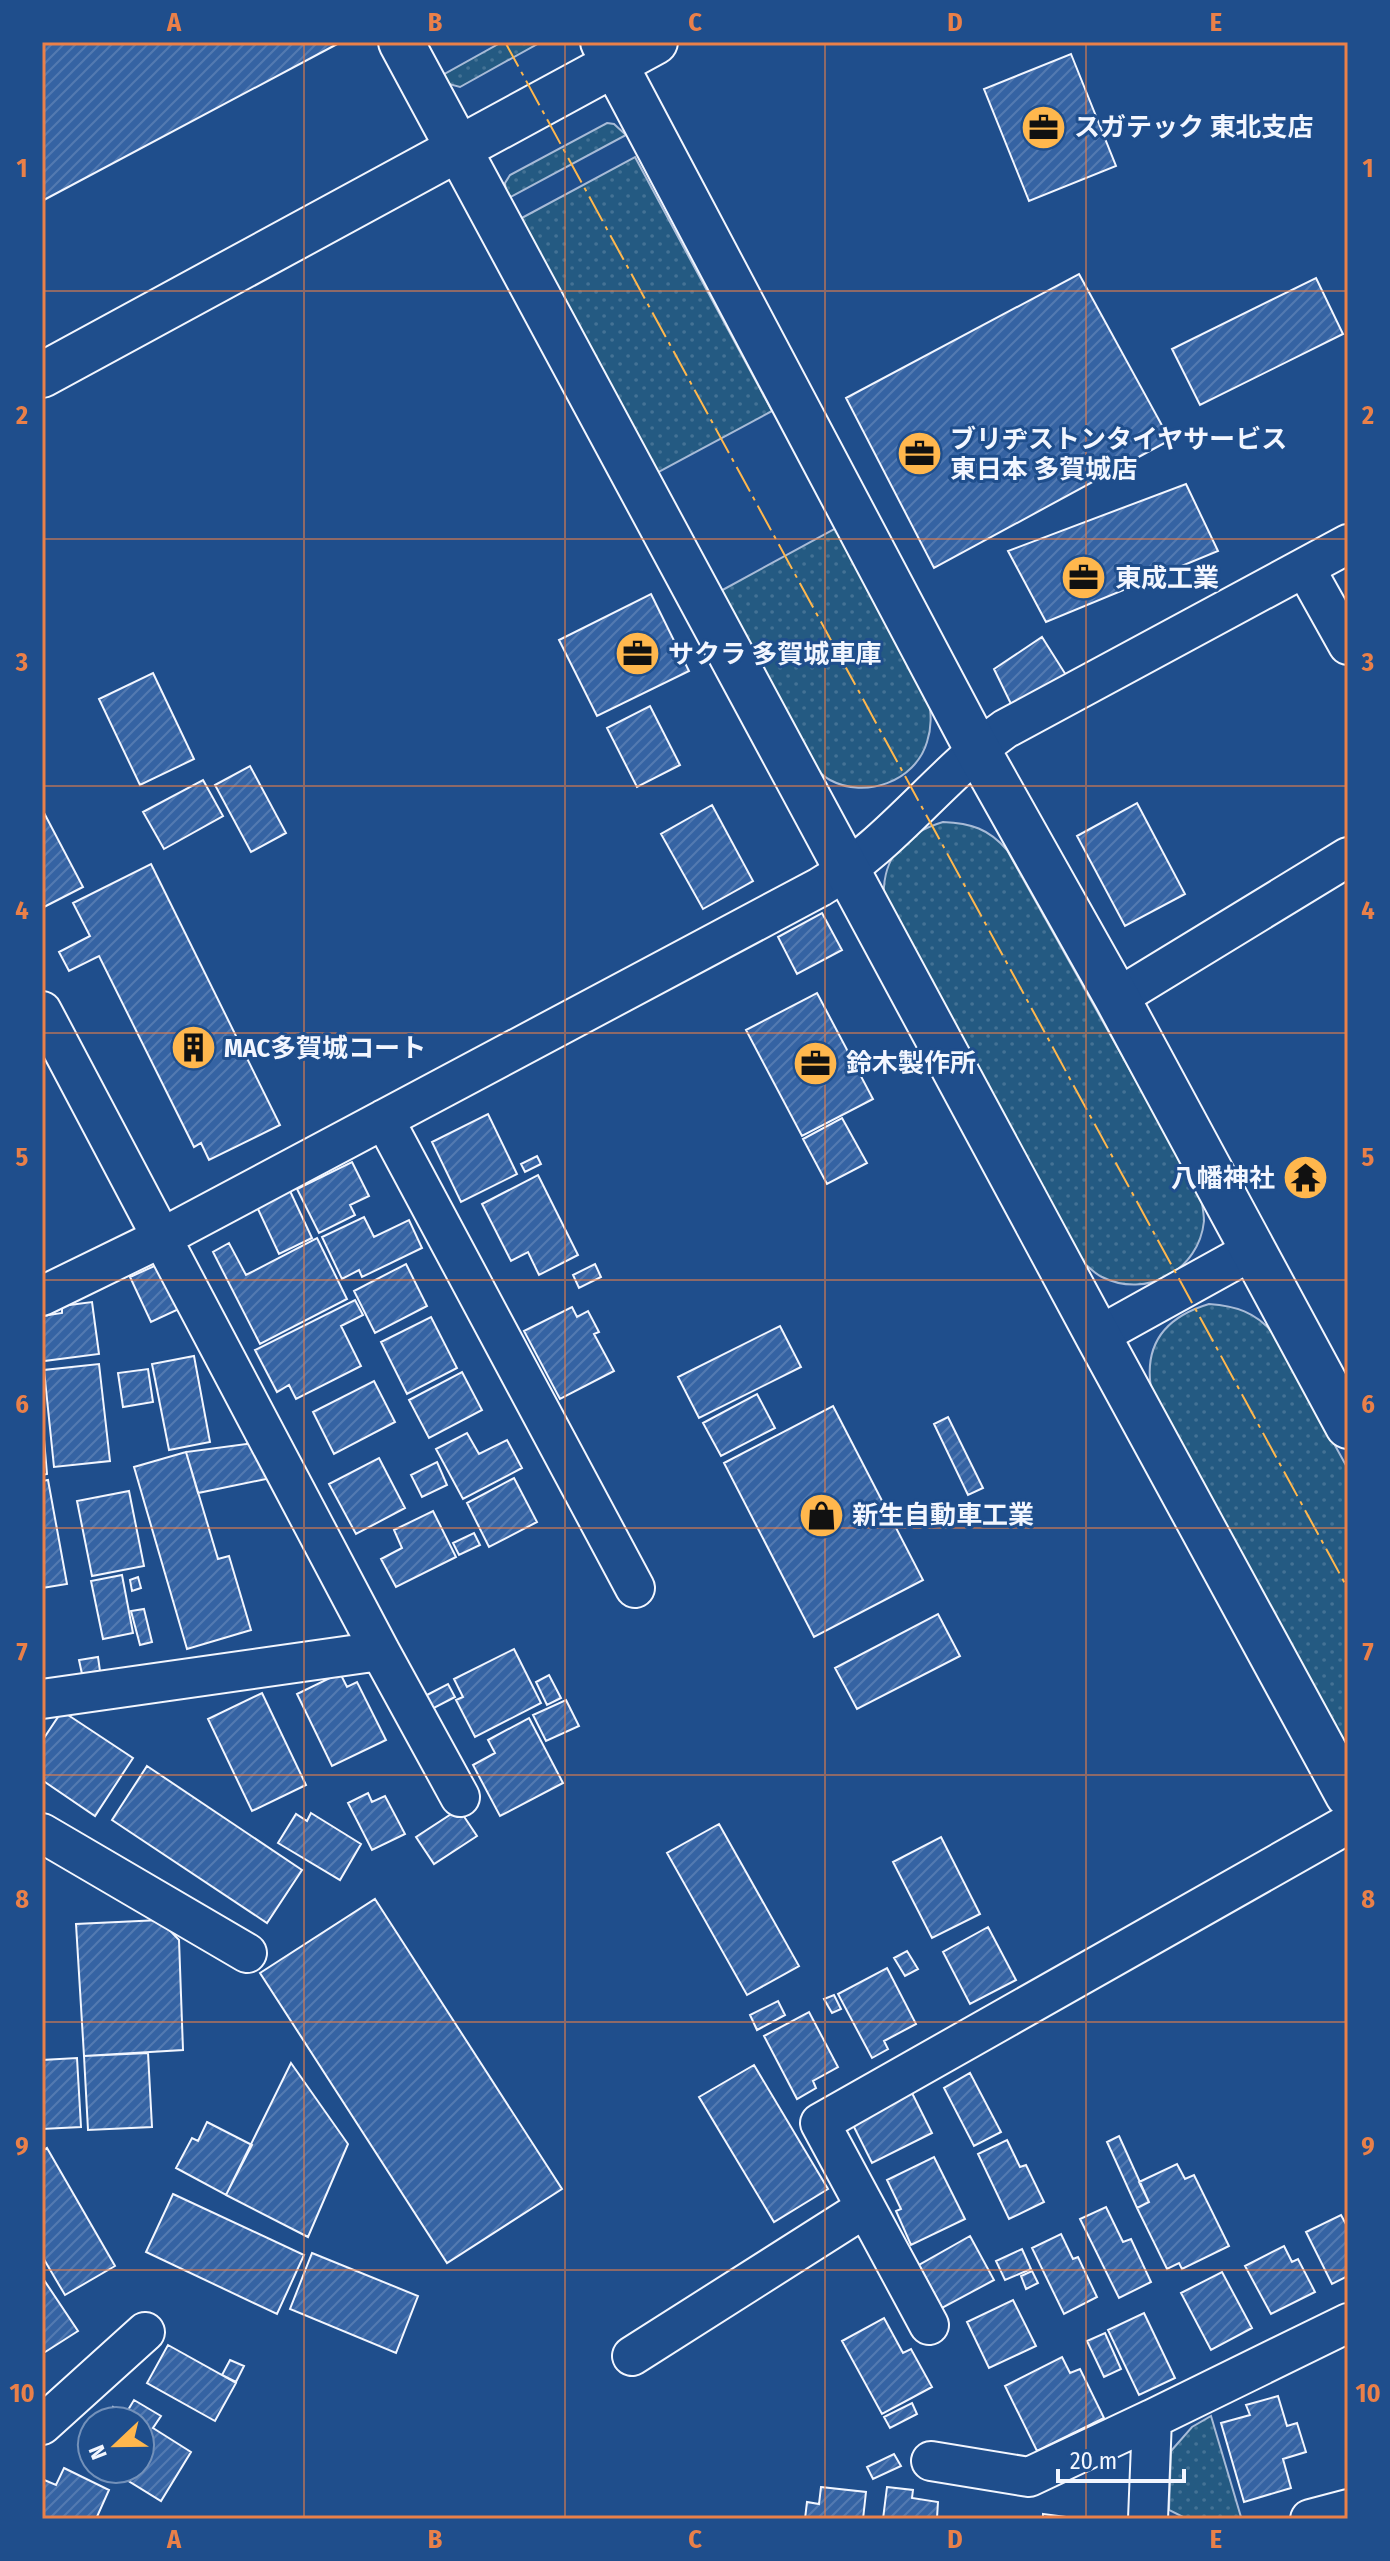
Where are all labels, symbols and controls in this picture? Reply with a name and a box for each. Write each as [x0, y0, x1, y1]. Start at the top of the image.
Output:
text: A [166, 7, 182, 38]
text: B [428, 7, 443, 38]
text: C [688, 7, 702, 38]
text: D [947, 7, 963, 38]
text: E [1210, 7, 1222, 38]
office icon: スガテック 東北支店 [1019, 103, 1067, 151]
place label: スガテック 東北支店 [1074, 112, 1313, 143]
text: 1 [17, 153, 28, 184]
text: 1 [1363, 153, 1374, 184]
text: 2 [15, 400, 28, 431]
text: 2 [1361, 400, 1374, 431]
place label: ブリヂストンタイヤサービス 東日本 多賀城店 [950, 424, 1287, 485]
office icon: ブリヂストンタイヤサービス 東日本 多賀城店 [895, 430, 943, 478]
office icon: 東成工業 [1060, 554, 1108, 602]
place label: 東成工業 [1115, 563, 1219, 594]
office icon: サクラ 多賀城車庫 [613, 630, 661, 678]
place label: サクラ 多賀城車庫 [668, 639, 881, 670]
text: 3 [15, 647, 28, 678]
text: 3 [1361, 647, 1374, 678]
text: 4 [15, 895, 29, 926]
text: 4 [1361, 895, 1375, 926]
building icon: MAC多賀城コート [169, 1024, 217, 1072]
place label: MAC多賀城コート [224, 1033, 426, 1064]
office icon: 鈴木製作所 [791, 1039, 839, 1087]
place label: 鈴木製作所 [846, 1048, 976, 1079]
text: 5 [16, 1142, 29, 1173]
text: 5 [1362, 1142, 1375, 1173]
temple icon: 八幡神社 [1282, 1154, 1330, 1202]
place label: 八幡神社 [1171, 1163, 1275, 1194]
text: 6 [15, 1389, 29, 1420]
text: 6 [1361, 1389, 1375, 1420]
shop icon: 新生自動車工業 [797, 1491, 845, 1539]
place label: 新生自動車工業 [852, 1500, 1034, 1531]
text: 7 [16, 1637, 28, 1668]
text: 7 [1362, 1637, 1374, 1668]
text: 8 [15, 1884, 29, 1915]
text: 8 [1361, 1884, 1375, 1915]
text: 9 [15, 2131, 29, 2162]
text: 9 [1361, 2131, 1375, 2162]
text: 10 [9, 2378, 35, 2409]
text: 10 [1355, 2378, 1381, 2409]
north arrow [76, 2405, 156, 2485]
scale bar [1058, 2433, 1184, 2483]
text: N [83, 2441, 113, 2463]
text: 20 m [1070, 2447, 1117, 2475]
text: A [166, 2524, 182, 2555]
text: B [428, 2524, 443, 2555]
text: C [688, 2524, 702, 2555]
text: D [947, 2524, 963, 2555]
text: E [1210, 2524, 1222, 2555]

